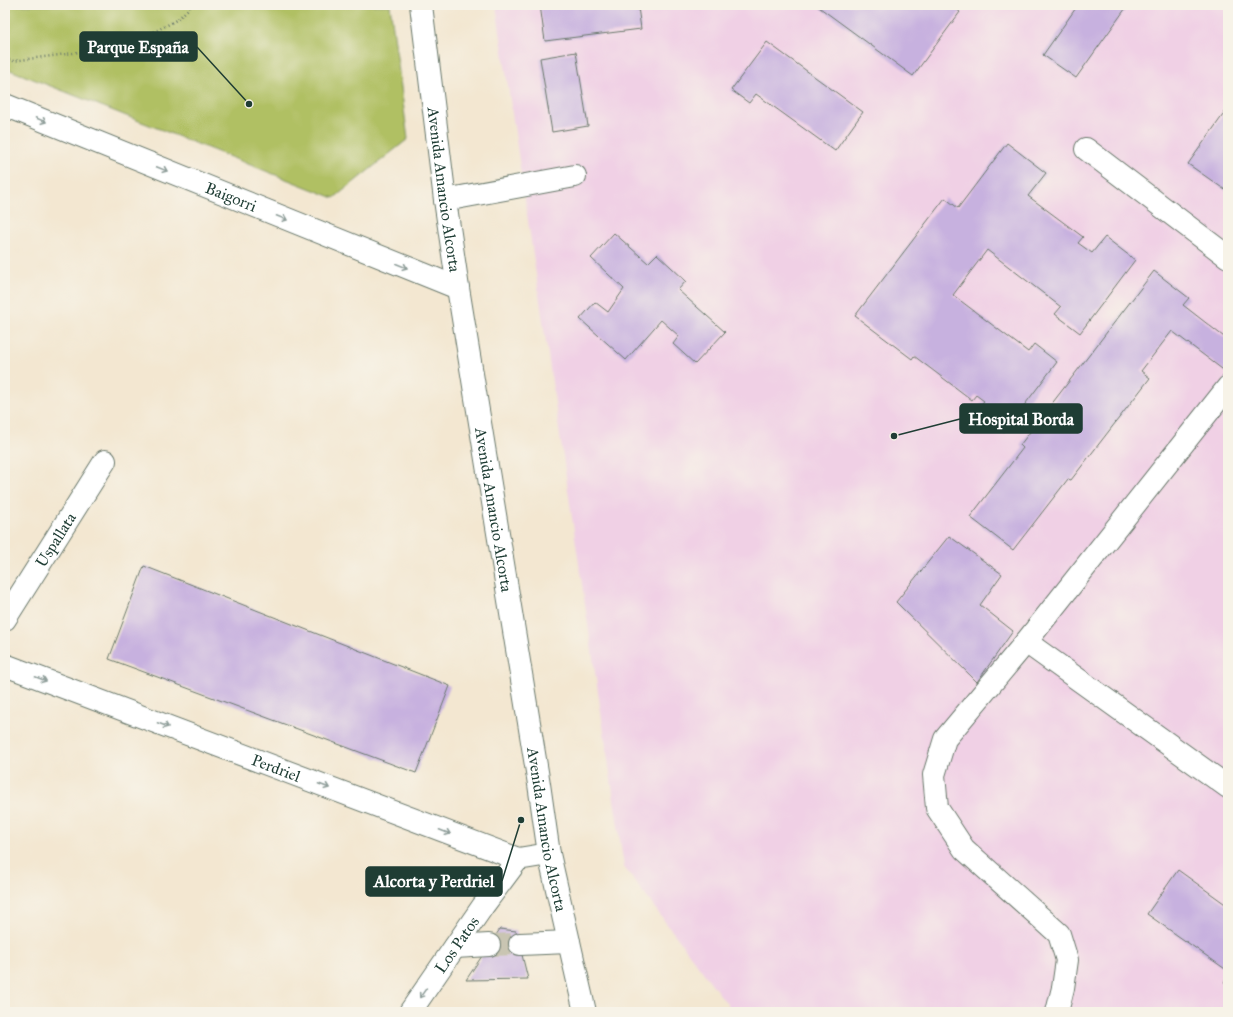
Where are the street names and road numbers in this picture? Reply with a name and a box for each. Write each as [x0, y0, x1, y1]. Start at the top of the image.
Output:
street label: Avenida Amancio Alcorta [424, 105, 465, 274]
street label: Baigorri [203, 178, 260, 215]
street label: Avenida Amancio Alcorta [471, 425, 517, 593]
street label: Uspallata [31, 509, 80, 570]
street label: Avenida Amancio Alcorta [523, 745, 571, 913]
street label: Perdriel [249, 750, 304, 786]
street label: Los Patos [430, 912, 483, 976]

